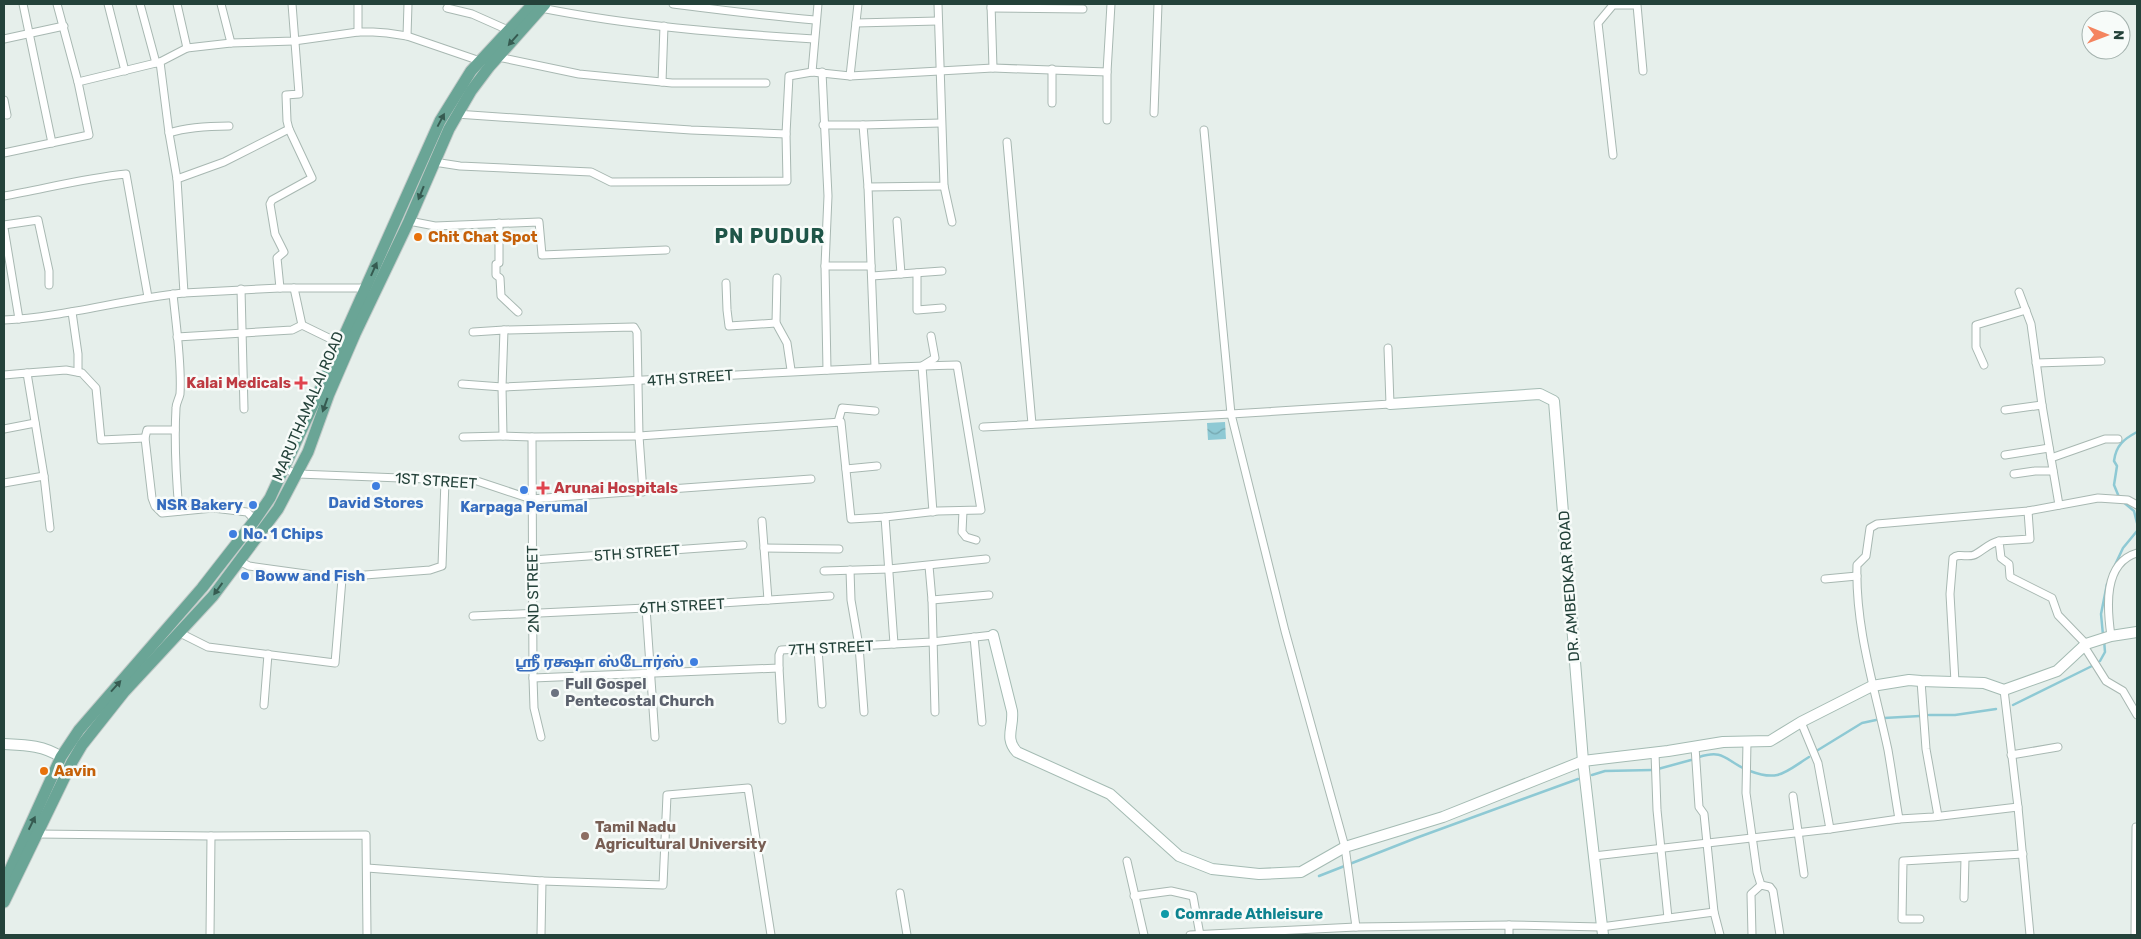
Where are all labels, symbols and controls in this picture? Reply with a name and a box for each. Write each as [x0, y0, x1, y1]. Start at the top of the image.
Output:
north arrow [2081, 10, 2131, 60]
text: N [2110, 30, 2127, 40]
one-way arrow [507, 34, 519, 46]
one-way arrow [436, 114, 445, 127]
one-way arrow [416, 186, 424, 200]
district label: PN PUDUR [715, 224, 825, 248]
place label: Chit Chat Spot [428, 228, 538, 246]
marker: Chit Chat Spot [412, 231, 424, 243]
one-way arrow [370, 262, 378, 276]
street label: MARUTHAMALAI ROAD [268, 329, 348, 483]
street label: 4TH STREET [646, 366, 734, 390]
place label: Kalai Medicals [186, 374, 291, 392]
marker: Kalai Medicals [295, 377, 307, 389]
one-way arrow [321, 398, 329, 413]
street label: 1ST STREET [394, 469, 478, 493]
place label: Arunai Hospitals [554, 479, 678, 497]
marker: David Stores [370, 480, 382, 492]
marker: Arunai Hospitals [536, 481, 550, 495]
marker: Karpaga Perumal [518, 484, 530, 496]
place label: David Stores [328, 494, 424, 512]
place label: NSR Bakery [156, 496, 243, 514]
place label: Karpaga Perumal [460, 498, 588, 516]
marker: NSR Bakery [247, 499, 259, 511]
street label: DR. AMBEDKAR ROAD [1555, 510, 1583, 662]
place label: No. 1 Chips [243, 525, 323, 543]
marker: No. 1 Chips [227, 528, 239, 540]
street label: 5TH STREET [593, 541, 681, 565]
street label: 2ND STREET [523, 545, 543, 633]
place label: Boww and Fish [255, 567, 365, 585]
marker: Boww and Fish [239, 570, 251, 582]
one-way arrow [213, 582, 223, 596]
street label: 6TH STREET [639, 595, 726, 617]
street label: 7TH STREET [788, 637, 874, 659]
place label: ஶ்ரீ ரக்ஷா ஸ்டோர்ஸ் [515, 653, 684, 672]
marker: ஶ்ரீ ரக்ஷா ஸ்டோர்ஸ் [688, 656, 700, 668]
place label: Full Gospel Pentecostal Church [565, 675, 714, 710]
one-way arrow [110, 681, 122, 693]
marker: Full Gospel Pentecostal Church [549, 687, 561, 699]
place label: Aavin [54, 762, 96, 780]
marker: Aavin [38, 765, 50, 777]
one-way arrow [28, 816, 36, 830]
place label: Tamil Nadu Agricultural University [595, 818, 766, 853]
marker: Tamil Nadu Agricultural University [579, 830, 591, 842]
place label: Comrade Athleisure [1175, 905, 1323, 923]
marker: Comrade Athleisure [1159, 908, 1171, 920]

